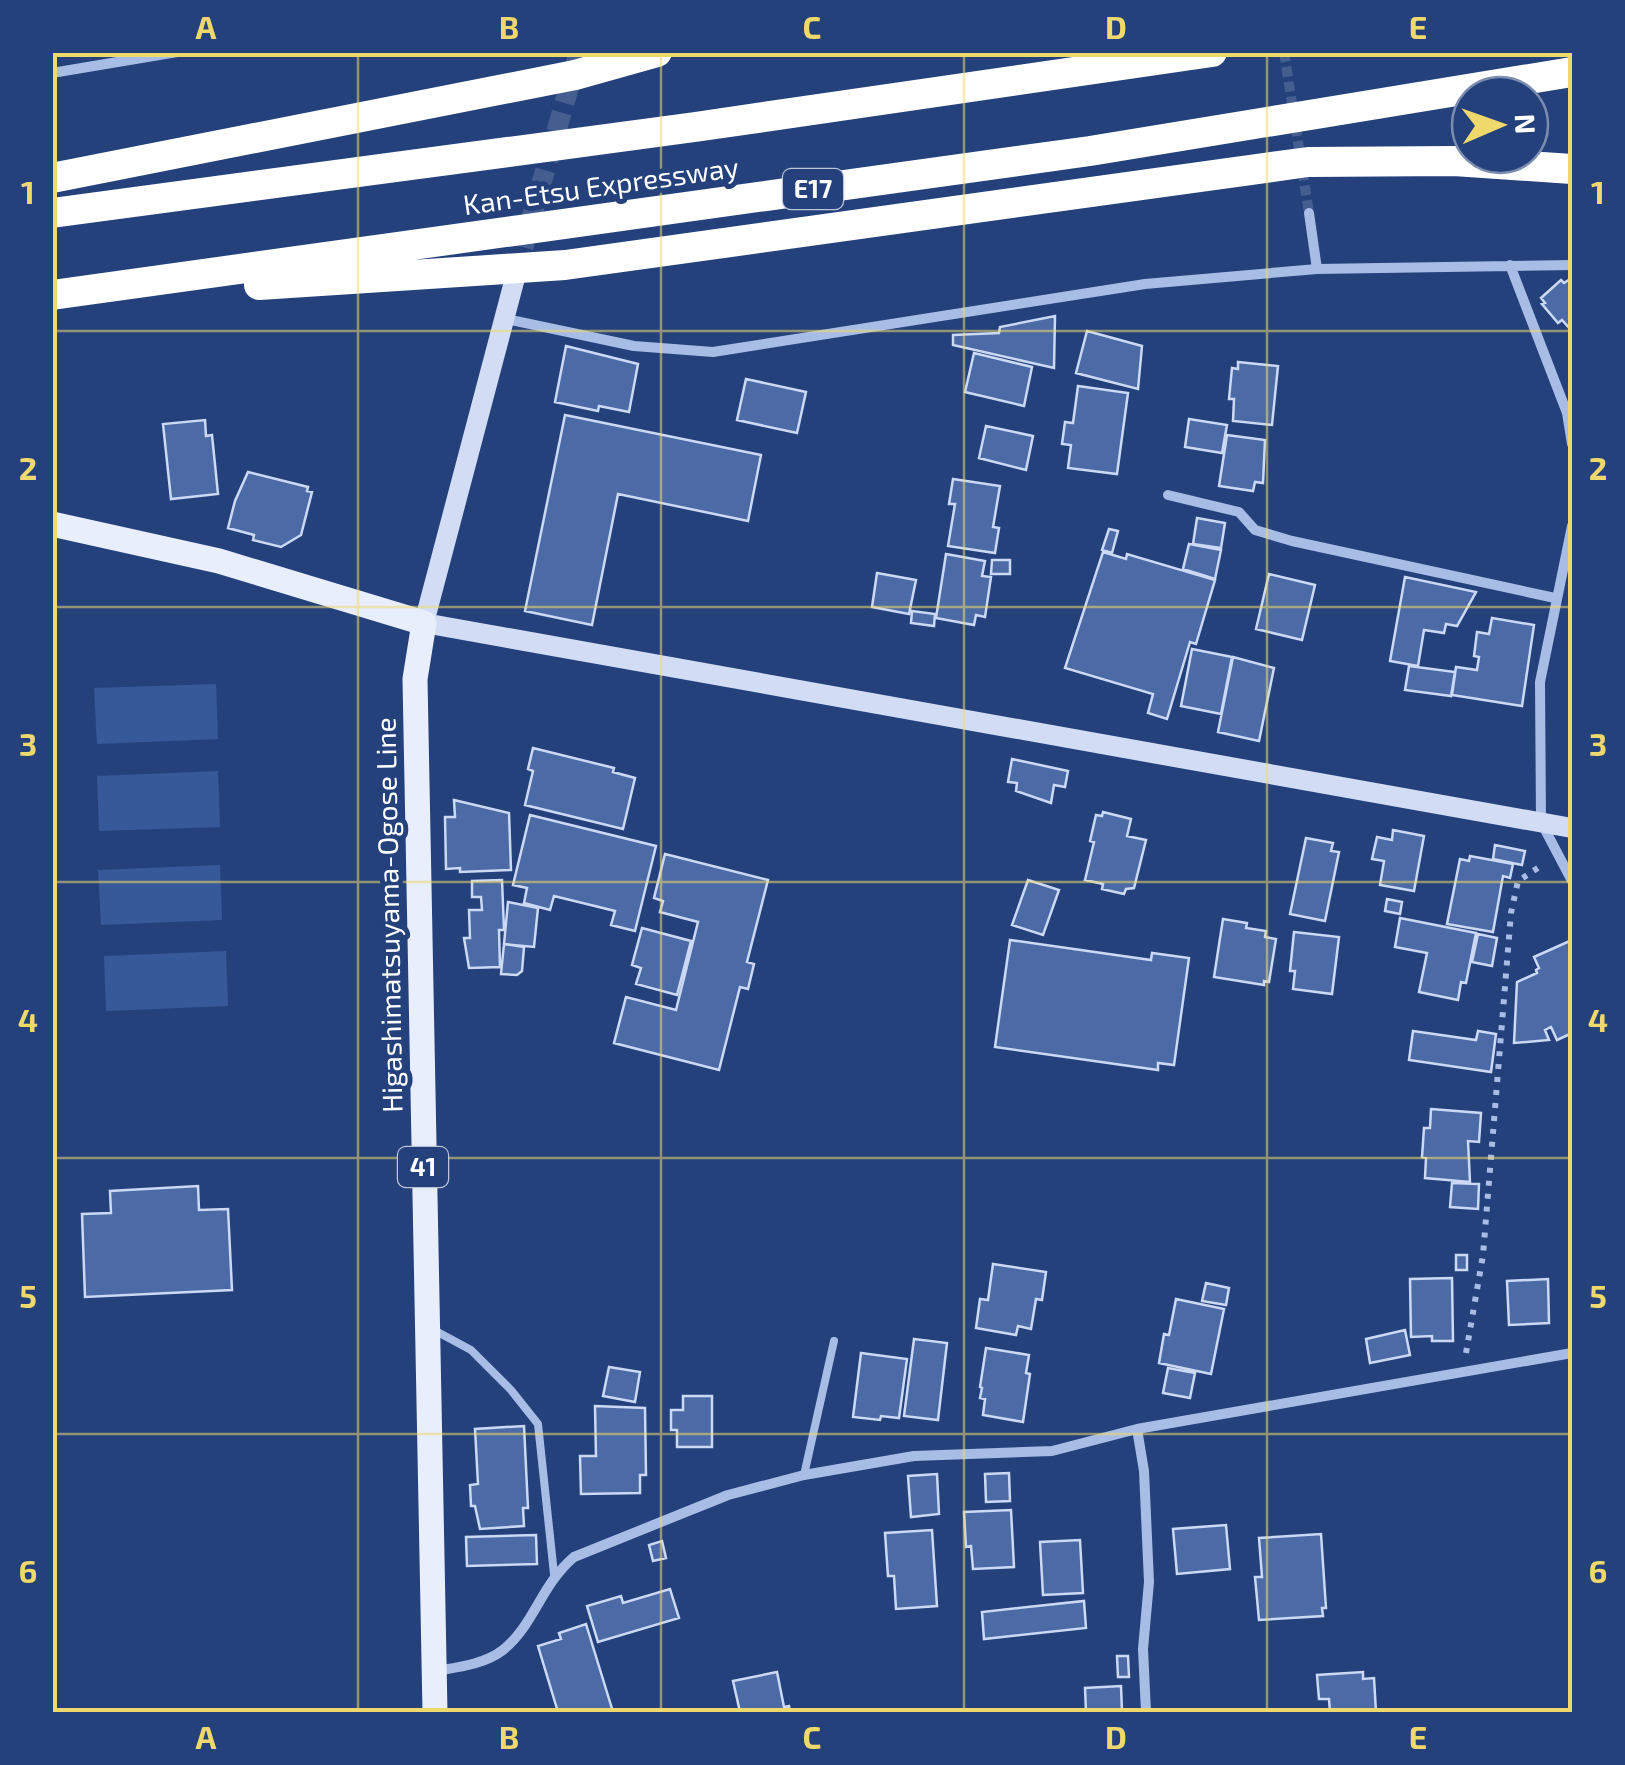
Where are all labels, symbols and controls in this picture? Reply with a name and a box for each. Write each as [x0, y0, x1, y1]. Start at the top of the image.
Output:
text: A [196, 7, 217, 45]
text: B [499, 7, 519, 45]
text: C [803, 7, 821, 45]
text: D [1105, 7, 1127, 45]
text: E [1409, 7, 1427, 45]
north arrow [1450, 75, 1550, 175]
text: N [1509, 113, 1543, 135]
street label: Kan-Etsu Expressway [461, 149, 741, 221]
road number: E17 [783, 169, 843, 209]
text: 1 [21, 172, 35, 210]
text: 1 [1591, 172, 1605, 210]
text: 2 [19, 448, 37, 486]
text: 2 [1589, 448, 1607, 486]
street label: Higashimatsuyama-Ogose Line [368, 717, 408, 1113]
text: 3 [19, 724, 37, 762]
text: 3 [1589, 724, 1607, 762]
text: 4 [18, 1000, 38, 1038]
text: 4 [1588, 1000, 1608, 1038]
road number: 41 [398, 1147, 448, 1187]
text: 5 [19, 1276, 37, 1314]
text: 5 [1589, 1276, 1607, 1314]
text: 6 [19, 1551, 37, 1589]
text: 6 [1589, 1551, 1607, 1589]
text: A [196, 1717, 217, 1755]
text: B [499, 1717, 519, 1755]
text: C [803, 1717, 821, 1755]
text: D [1105, 1717, 1127, 1755]
text: E [1409, 1717, 1427, 1755]

